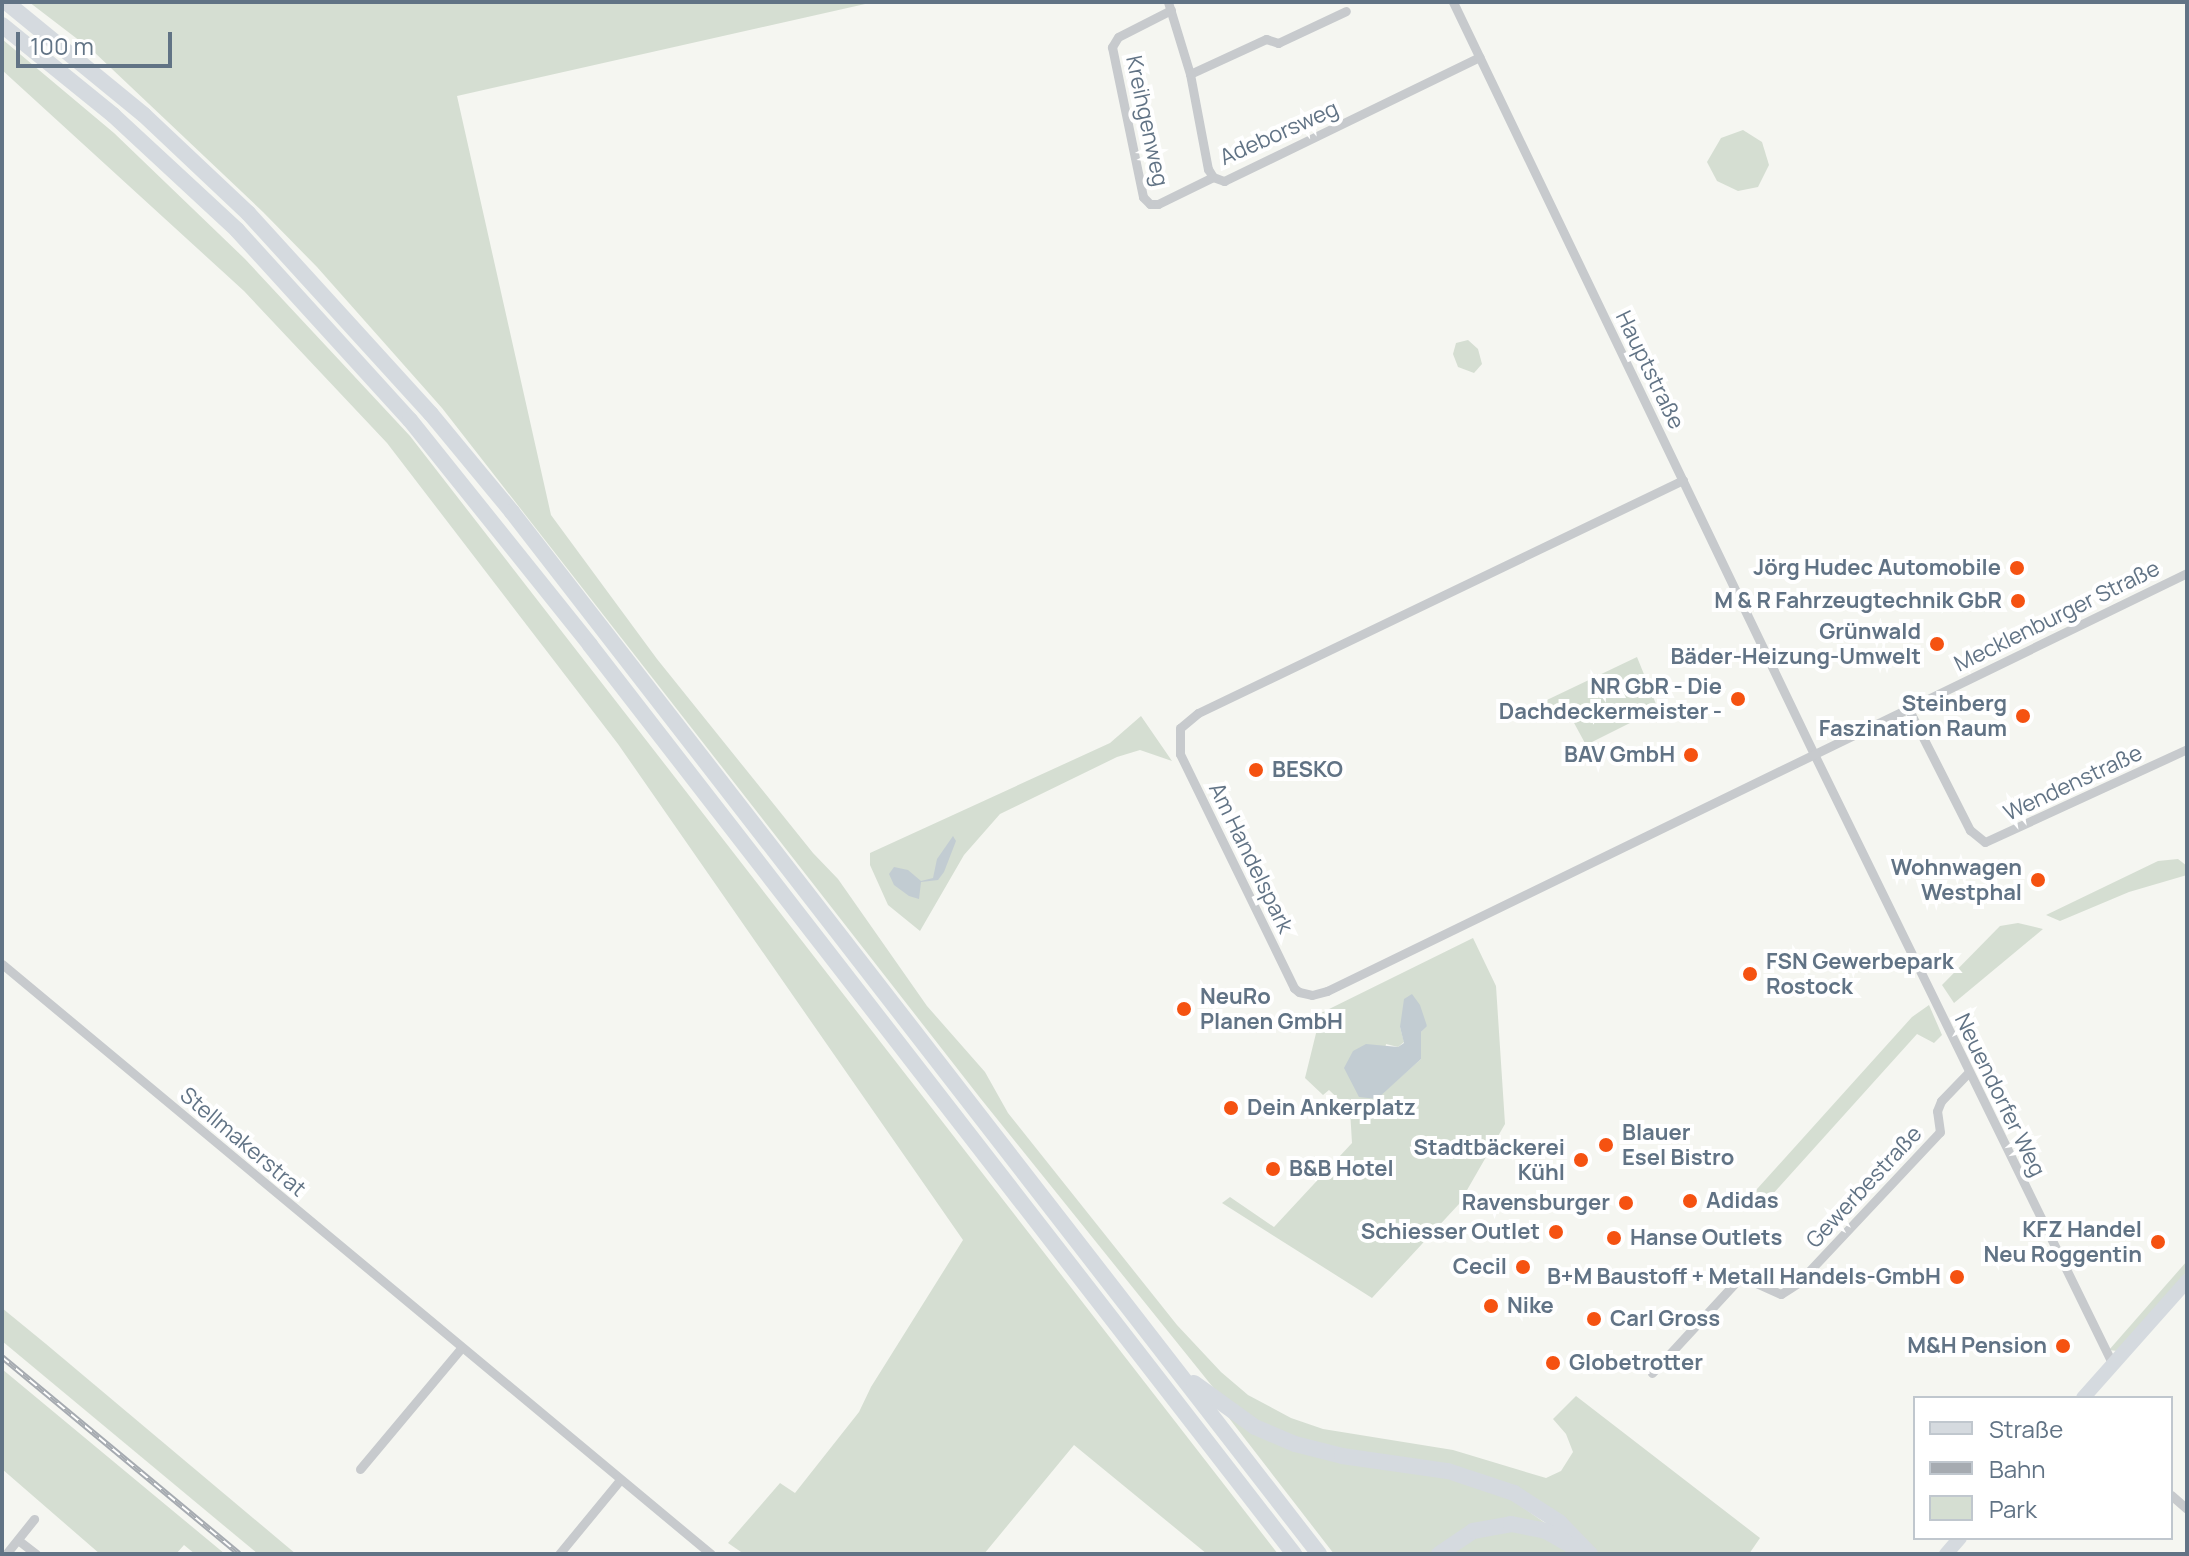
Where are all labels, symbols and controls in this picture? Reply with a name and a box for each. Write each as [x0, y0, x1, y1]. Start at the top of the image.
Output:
scale bar [20, 16, 176, 66]
text: 100 m [30, 29, 94, 62]
street label: Kreihgenweg [1120, 53, 1174, 189]
street label: Adeborsweg [1216, 95, 1342, 171]
street label: Hauptstraße [1610, 307, 1690, 433]
place label: Jörg Hudec Automobile [1753, 555, 2001, 581]
street label: Mecklenburger Straße [1950, 555, 2164, 677]
marker: Jörg Hudec Automobile [2008, 559, 2026, 577]
place label: M & R Fahrzeugtechnik GbR [1714, 588, 2002, 614]
marker: M & R Fahrzeugtechnik GbR [2009, 592, 2027, 610]
place label: Grünwald Bäder-Heizung-Umwelt [1670, 618, 1921, 670]
marker: Grünwald Bäder-Heizung-Umwelt [1928, 635, 1946, 653]
place label: NR GbR - Die Dachdeckermeister - [1499, 673, 1722, 724]
marker: NR GbR - Die Dachdeckermeister - [1729, 690, 1747, 708]
place label: Steinberg Faszination Raum [1819, 690, 2007, 742]
marker: Steinberg Faszination Raum [2014, 707, 2032, 725]
street label: Wendenstraße [2000, 739, 2146, 827]
place label: BAV GmbH [1564, 742, 1675, 768]
marker: BAV GmbH [1682, 746, 1700, 764]
place label: BESKO [1272, 757, 1343, 783]
marker: BESKO [1247, 761, 1265, 779]
street label: Am Handelspark [1203, 779, 1299, 937]
place label: Wohnwagen Westphal [1891, 854, 2022, 906]
marker: Wohnwagen Westphal [2029, 871, 2047, 889]
place label: FSN Gewerbepark Rostock [1766, 948, 1954, 1000]
marker: FSN Gewerbepark Rostock [1741, 965, 1759, 983]
place label: NeuRo Planen GmbH [1200, 983, 1343, 1034]
marker: NeuRo Planen GmbH [1175, 1000, 1193, 1018]
street label: Neuendorfer Weg [1949, 1009, 2051, 1181]
street label: Stellmakerstrat [175, 1082, 311, 1202]
place label: Dein Ankerplatz [1247, 1095, 1416, 1121]
marker: Dein Ankerplatz [1222, 1099, 1240, 1117]
place label: Blauer Esel Bistro [1622, 1119, 1734, 1170]
street label: Gewerbestraße [1801, 1121, 1927, 1253]
place label: Stadtbäckerei Kühl [1414, 1134, 1565, 1186]
marker: Blauer Esel Bistro [1597, 1136, 1615, 1154]
marker: Stadtbäckerei Kühl [1572, 1151, 1590, 1169]
place label: B&B Hotel [1289, 1156, 1394, 1182]
marker: B&B Hotel [1264, 1160, 1282, 1178]
place label: Adidas [1706, 1188, 1779, 1214]
place label: Ravensburger [1462, 1190, 1610, 1216]
marker: Adidas [1681, 1192, 1699, 1210]
marker: Ravensburger [1617, 1194, 1635, 1212]
place label: KFZ Handel Neu Roggentin [1983, 1216, 2142, 1268]
place label: Schiesser Outlet [1361, 1219, 1540, 1245]
marker: Schiesser Outlet [1547, 1223, 1565, 1241]
place label: Hanse Outlets [1630, 1225, 1782, 1251]
marker: Hanse Outlets [1605, 1229, 1623, 1247]
marker: KFZ Handel Neu Roggentin [2149, 1233, 2167, 1251]
place label: Cecil [1453, 1254, 1507, 1280]
marker: Cecil [1514, 1258, 1532, 1276]
place label: B+M Baustoff + Metall Handels-GmbH [1547, 1264, 1941, 1290]
marker: B+M Baustoff + Metall Handels-GmbH [1948, 1268, 1966, 1286]
place label: Nike [1507, 1293, 1554, 1319]
marker: Nike [1482, 1297, 1500, 1315]
place label: Carl Gross [1610, 1306, 1720, 1332]
marker: Carl Gross [1585, 1310, 1603, 1328]
place label: M&H Pension [1907, 1333, 2047, 1359]
marker: M&H Pension [2054, 1337, 2072, 1355]
place label: Globetrotter [1569, 1350, 1703, 1376]
marker: Globetrotter [1544, 1354, 1562, 1372]
legend [1913, 1396, 2173, 1540]
text: Straße [1989, 1412, 2063, 1445]
text: Bahn [1989, 1452, 2046, 1485]
text: Park [1989, 1492, 2037, 1525]

